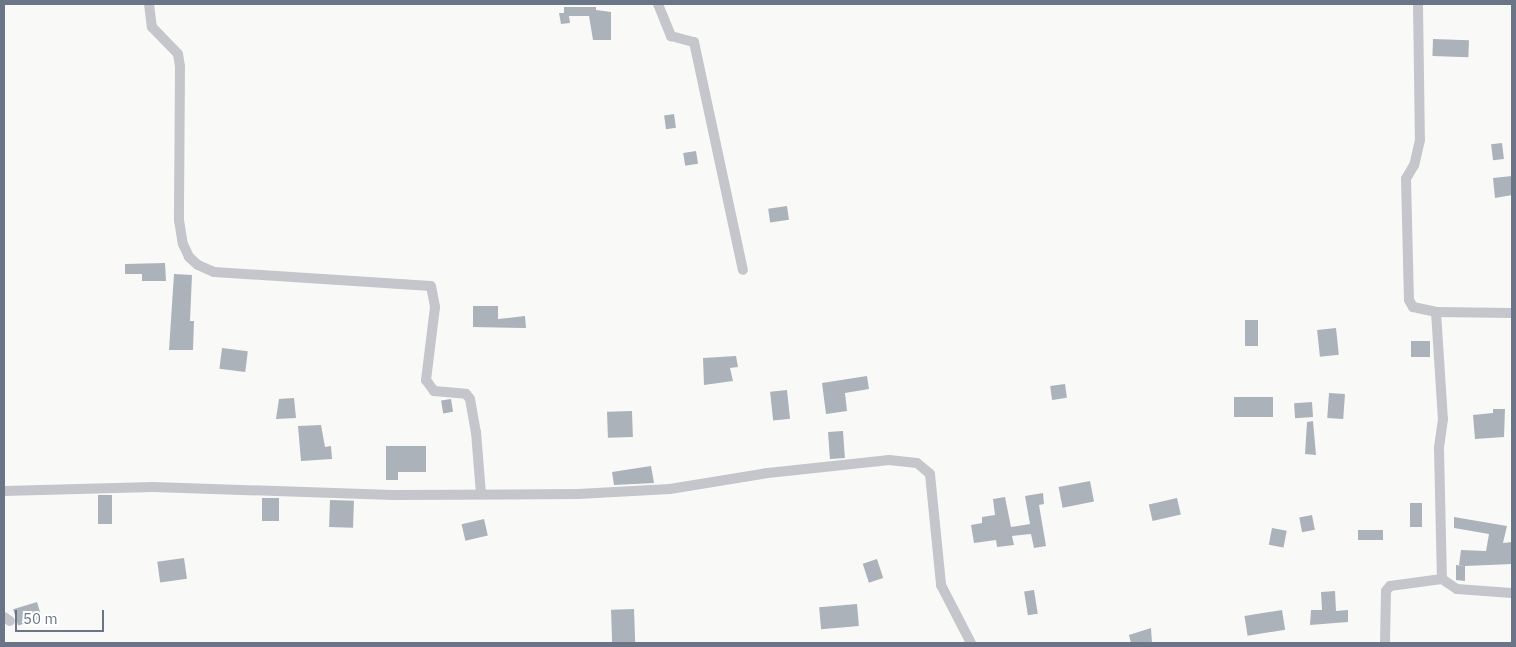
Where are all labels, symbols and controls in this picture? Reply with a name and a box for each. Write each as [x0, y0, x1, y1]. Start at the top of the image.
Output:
scale bar [18, 600, 106, 632]
text: 50 m [23, 609, 58, 628]

